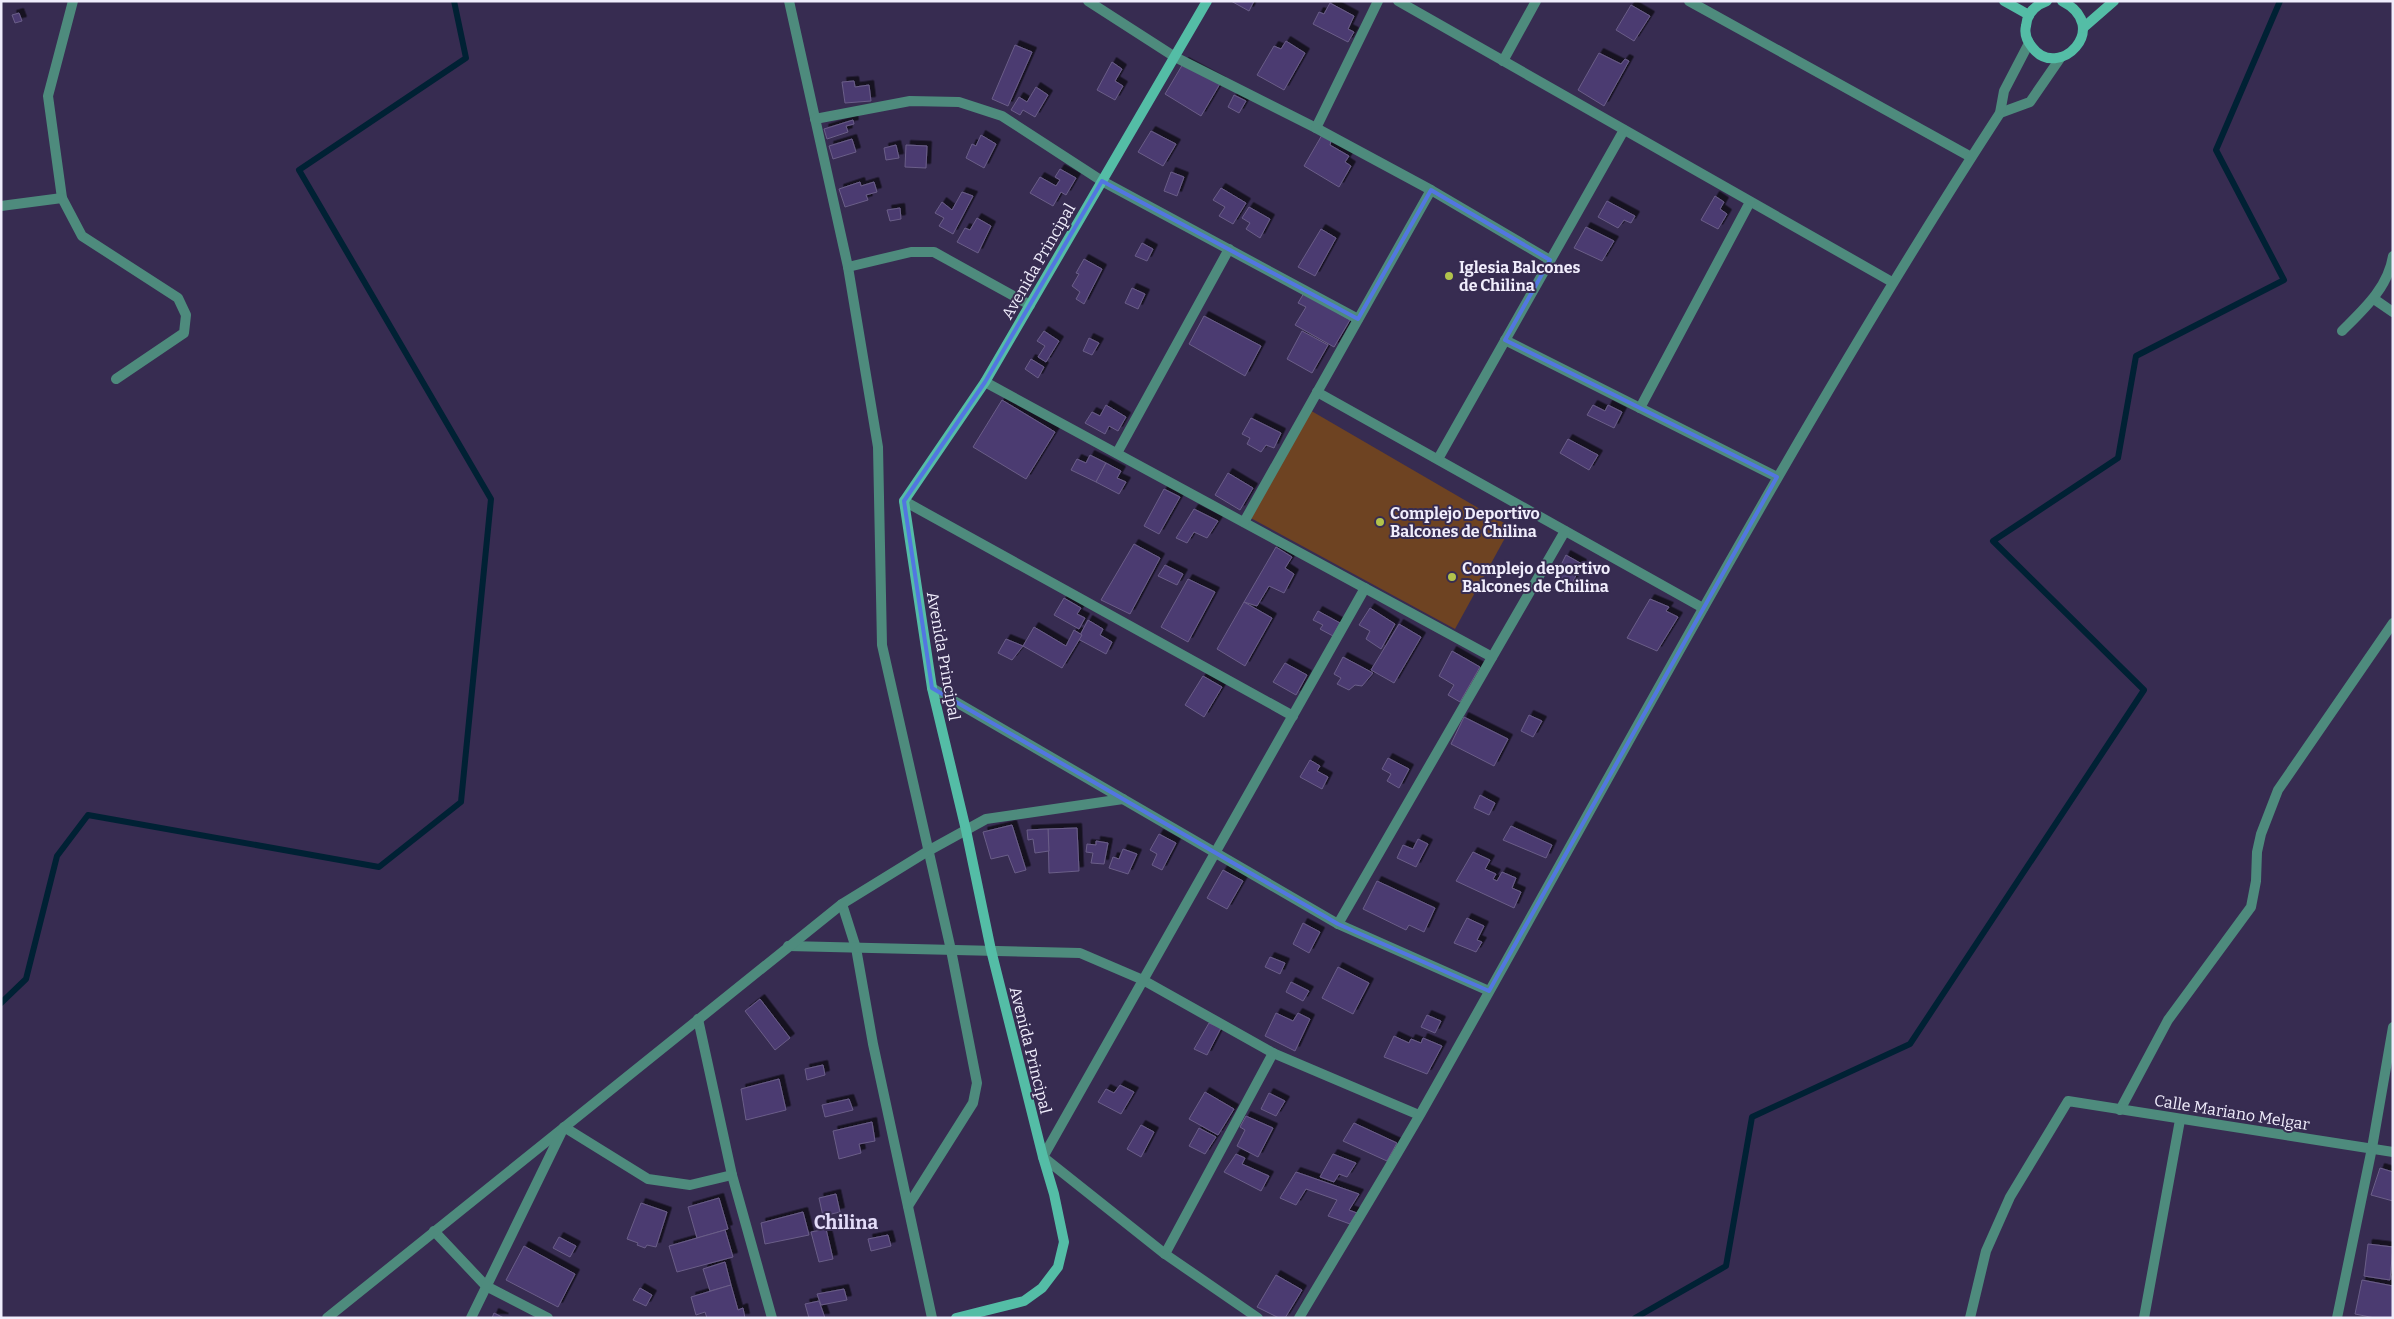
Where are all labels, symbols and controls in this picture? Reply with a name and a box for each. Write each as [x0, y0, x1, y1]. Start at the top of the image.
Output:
street label: Avenida Principal [998, 200, 1079, 322]
place label: Iglesia Balcones de Chilina [1459, 258, 1581, 295]
marker: Iglesia Balcones de Chilina [1443, 270, 1455, 282]
place label: Complejo Deportivo Balcones de Chilina [1390, 504, 1540, 541]
marker: Complejo Deportivo Balcones de Chilina [1374, 516, 1386, 528]
place label: Complejo deportivo Balcones de Chilina [1462, 559, 1610, 596]
marker: Complejo deportivo Balcones de Chilina [1446, 571, 1458, 583]
street label: Avenida Principal [923, 590, 964, 722]
street label: Avenida Principal [1006, 985, 1056, 1116]
street label: Calle Mariano Melgar [2153, 1091, 2311, 1134]
district label: Chilina [814, 1211, 879, 1234]

